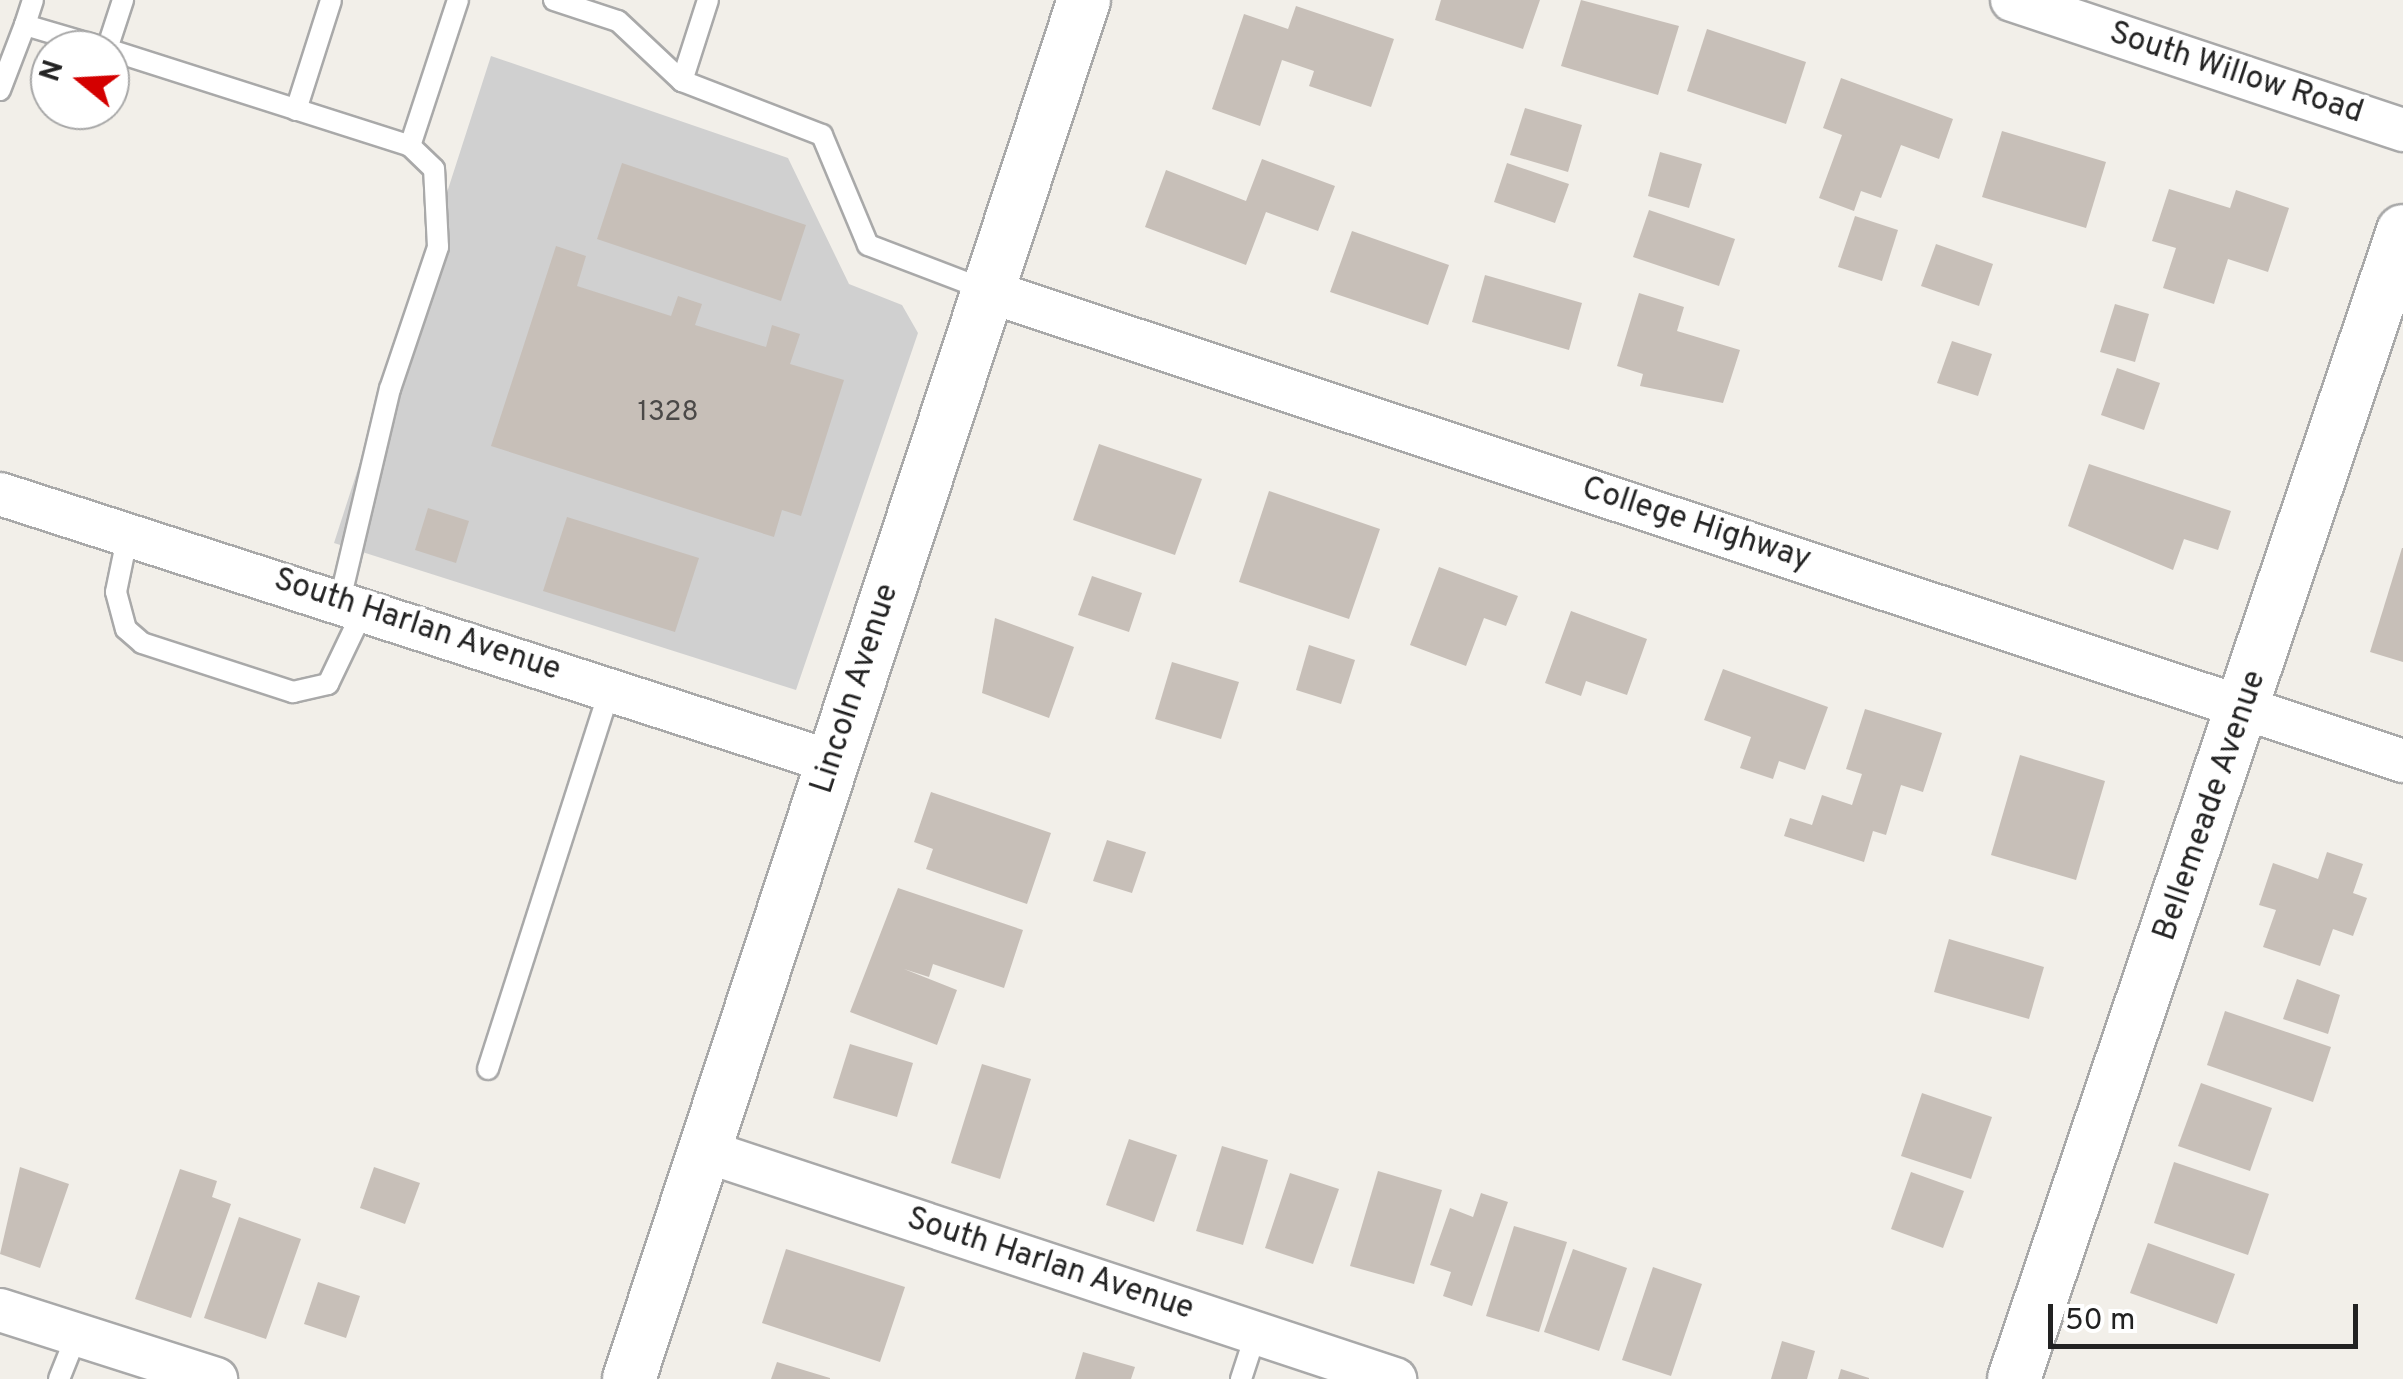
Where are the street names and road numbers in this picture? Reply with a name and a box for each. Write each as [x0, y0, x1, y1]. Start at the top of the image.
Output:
street label: South Willow Road [2104, 15, 2368, 133]
street label: College Highway [1577, 470, 1815, 580]
street label: South Harlan Avenue [268, 561, 566, 691]
street label: Lincoln Avenue [804, 579, 908, 799]
street label: Bellemeade Avenue [2147, 665, 2275, 947]
street label: South Harlan Avenue [901, 1200, 1199, 1330]

